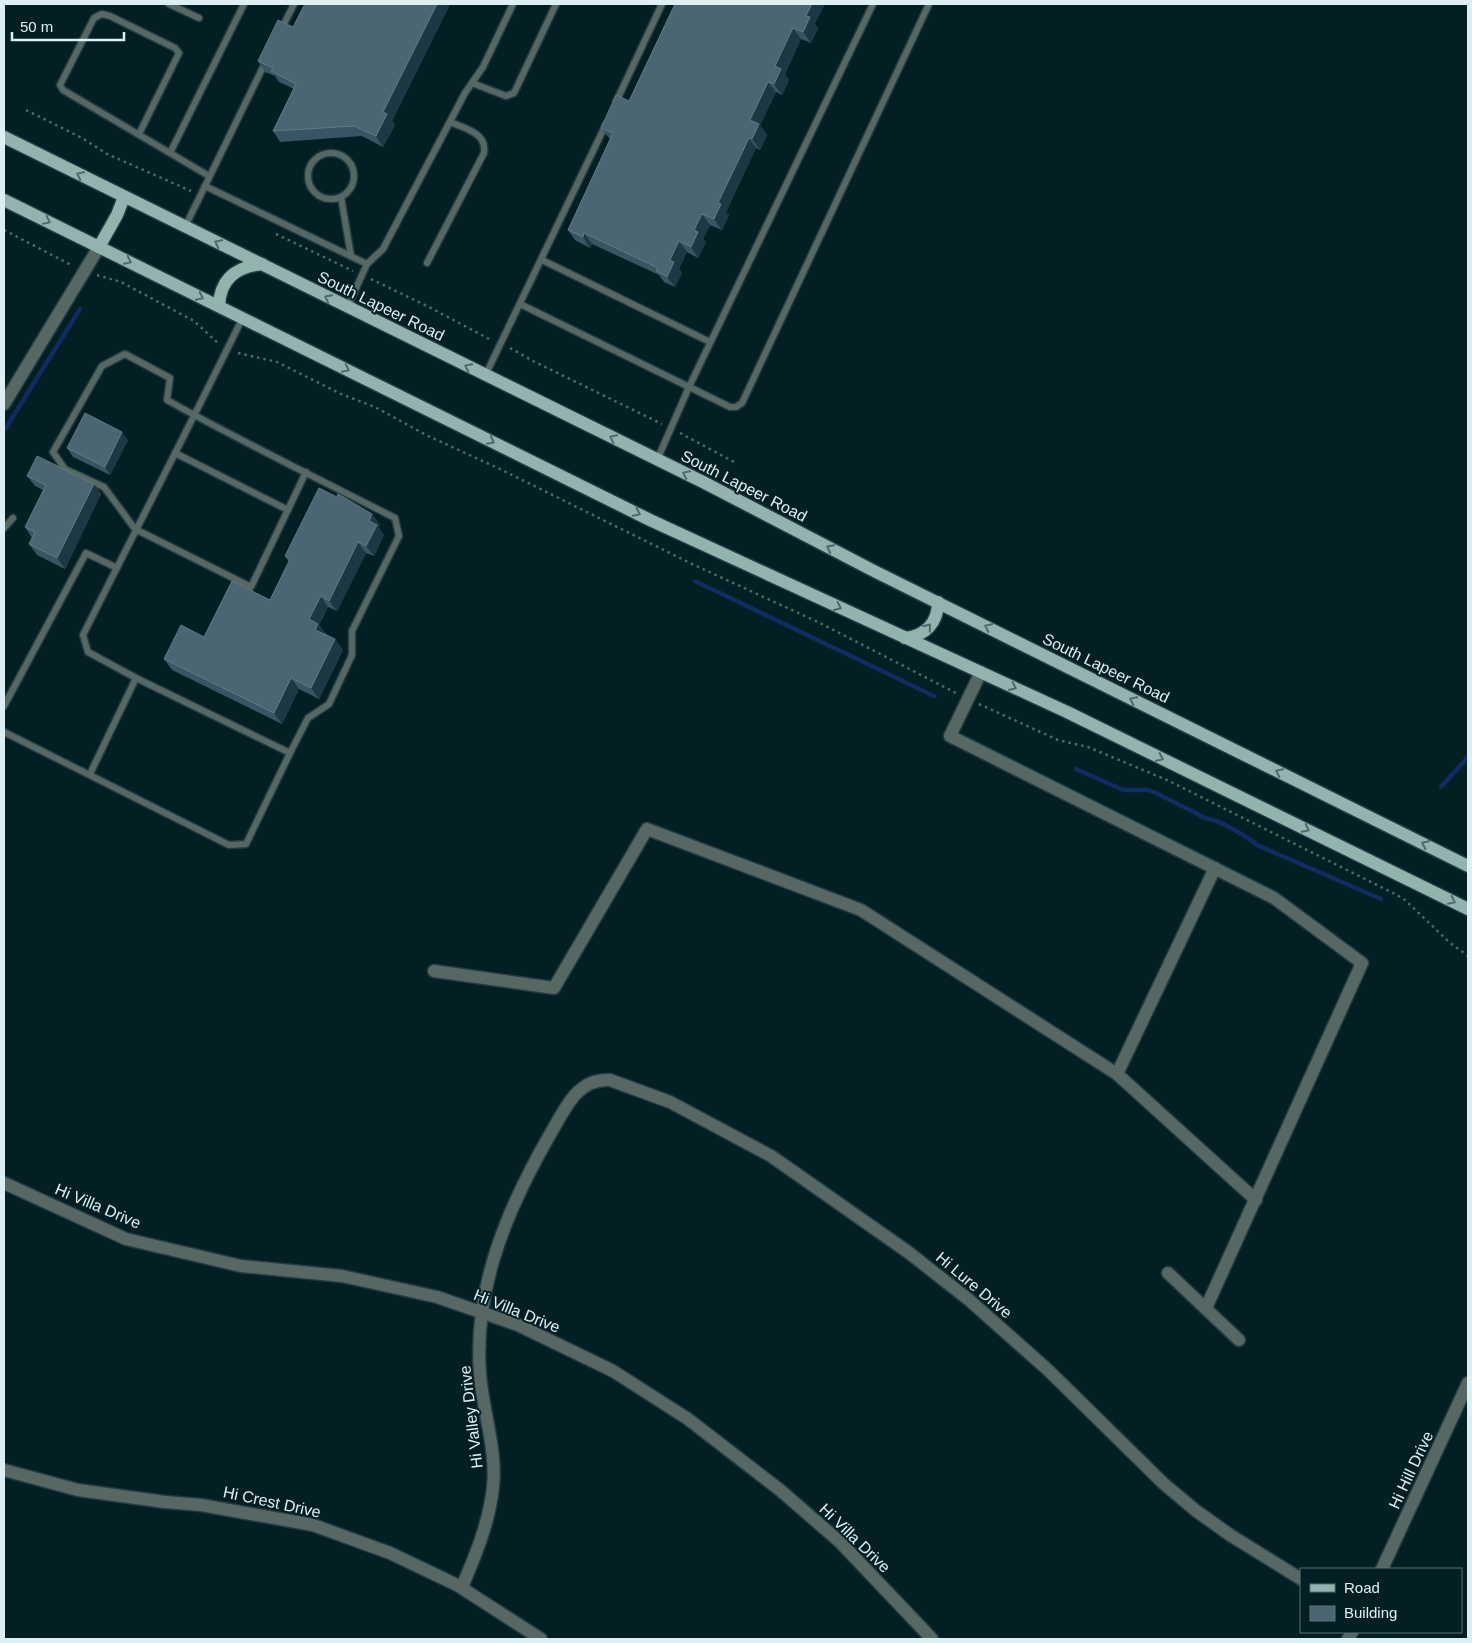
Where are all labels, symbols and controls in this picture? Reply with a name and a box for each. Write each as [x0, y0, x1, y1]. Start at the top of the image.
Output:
scale bar [12, 10, 125, 42]
text: 50 m [20, 18, 53, 35]
one-way arrow [77, 171, 86, 181]
one-way arrow [42, 215, 51, 225]
one-way arrow [214, 239, 223, 249]
one-way arrow [123, 255, 132, 265]
street label: South Lapeer Road [315, 268, 447, 344]
one-way arrow [195, 291, 204, 301]
one-way arrow [324, 294, 333, 304]
one-way arrow [341, 362, 350, 373]
one-way arrow [464, 363, 473, 373]
one-way arrow [609, 434, 618, 445]
one-way arrow [486, 435, 495, 445]
street label: South Lapeer Road [678, 447, 810, 525]
one-way arrow [682, 470, 691, 480]
one-way arrow [632, 507, 641, 517]
one-way arrow [827, 544, 836, 554]
one-way arrow [833, 601, 842, 611]
one-way arrow [984, 623, 993, 633]
one-way arrow [923, 624, 931, 633]
street label: South Lapeer Road [1040, 630, 1172, 706]
one-way arrow [1008, 681, 1017, 691]
one-way arrow [1130, 696, 1139, 706]
one-way arrow [1155, 752, 1164, 762]
one-way arrow [1275, 768, 1284, 778]
one-way arrow [1301, 823, 1310, 834]
one-way arrow [1421, 840, 1430, 850]
one-way arrow [1446, 895, 1455, 905]
street label: Hi Villa Drive [53, 1180, 143, 1232]
street label: Hi Lure Drive [933, 1248, 1015, 1322]
street label: Hi Villa Drive [471, 1286, 563, 1336]
street label: Hi Valley Drive [456, 1364, 486, 1470]
street label: Hi Hill Drive [1386, 1428, 1436, 1511]
street label: Hi Crest Drive [222, 1483, 323, 1521]
street label: Hi Villa Drive [816, 1500, 894, 1576]
legend [1300, 1568, 1462, 1633]
text: Road [1344, 1579, 1380, 1596]
text: Building [1344, 1604, 1397, 1621]

